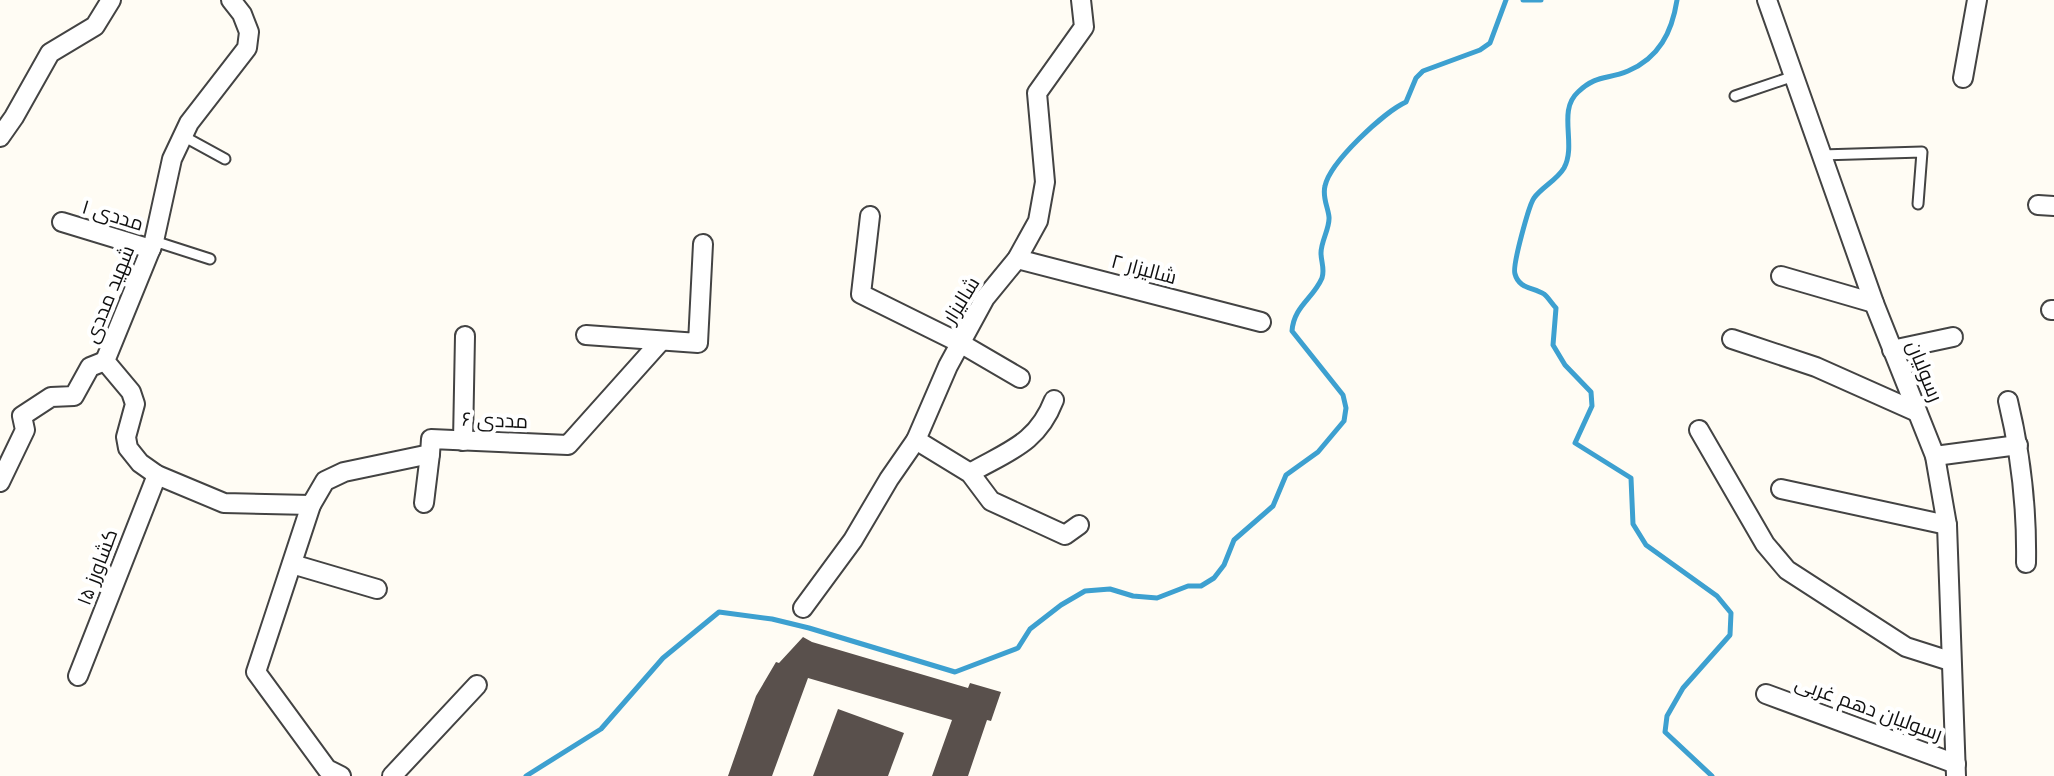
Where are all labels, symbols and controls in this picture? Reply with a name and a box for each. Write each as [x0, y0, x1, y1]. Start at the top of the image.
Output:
street label: مددی ۱ [79, 194, 147, 237]
street label: شهید مددی [79, 242, 140, 347]
street label: شالیزار ۲ [1109, 249, 1179, 289]
street label: شالیزار [937, 272, 985, 329]
street label: رسولیان [1901, 337, 1948, 406]
street label: مددی ۶ [461, 407, 529, 434]
street label: کشاورز ۱۵ [71, 525, 123, 609]
street label: رسولیان دهم غربی [1791, 670, 1946, 748]

